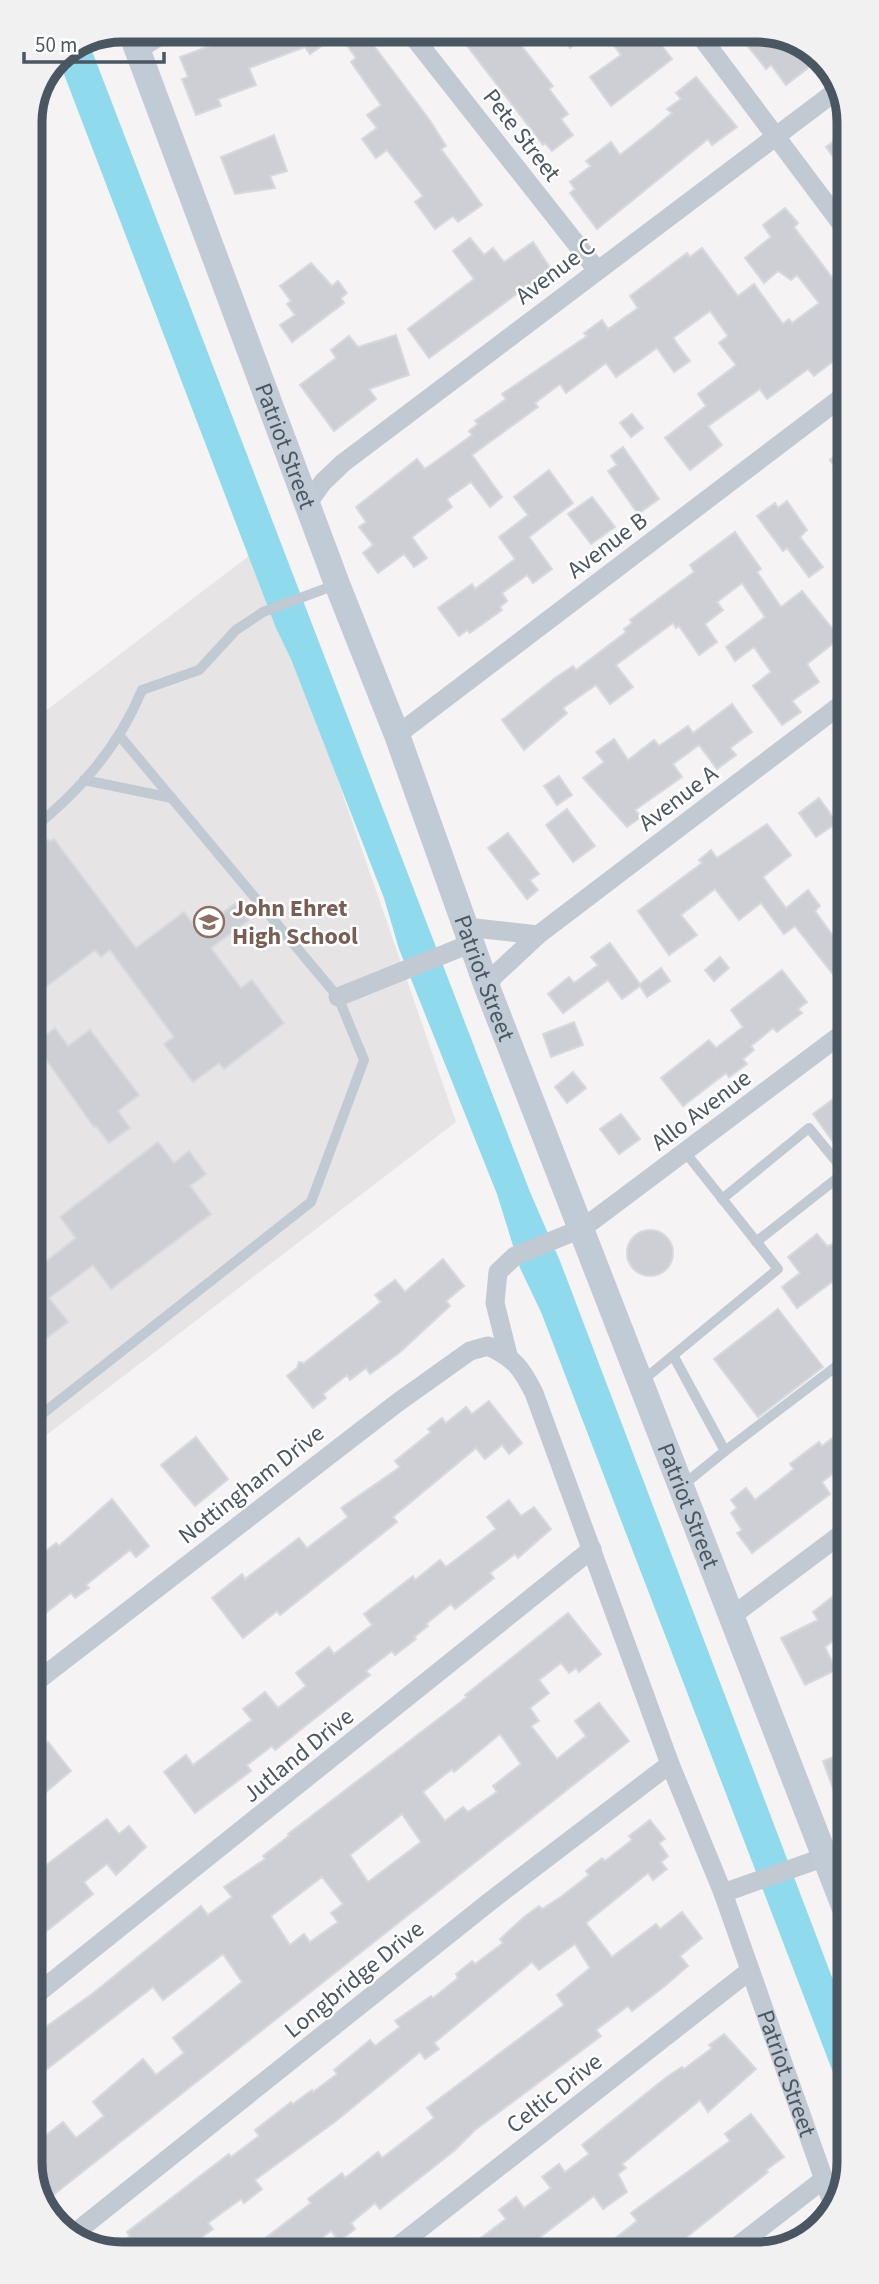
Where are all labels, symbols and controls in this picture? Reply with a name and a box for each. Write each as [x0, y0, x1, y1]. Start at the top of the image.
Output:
scale bar [24, 21, 164, 65]
text: 50 m [35, 30, 77, 60]
street label: Pete Street [474, 81, 569, 189]
street label: Avenue C [508, 230, 603, 313]
street label: Patriot Street [245, 378, 325, 514]
street label: Avenue B [560, 503, 655, 587]
street label: Avenue A [631, 757, 725, 840]
place label: John Ehret High School [232, 891, 358, 954]
school or university icon: John Ehret High School [192, 905, 226, 939]
street label: Patriot Street [445, 910, 523, 1046]
street label: Allo Avenue [644, 1061, 759, 1160]
street label: Nottingham Drive [171, 1416, 332, 1553]
street label: Patriot Street [648, 1438, 728, 1574]
street label: Jutland Drive [235, 1700, 361, 1811]
street label: Longbridge Drive [277, 1912, 432, 2047]
street label: Patriot Street [748, 2005, 825, 2142]
street label: Celtic Drive [499, 2045, 610, 2142]

